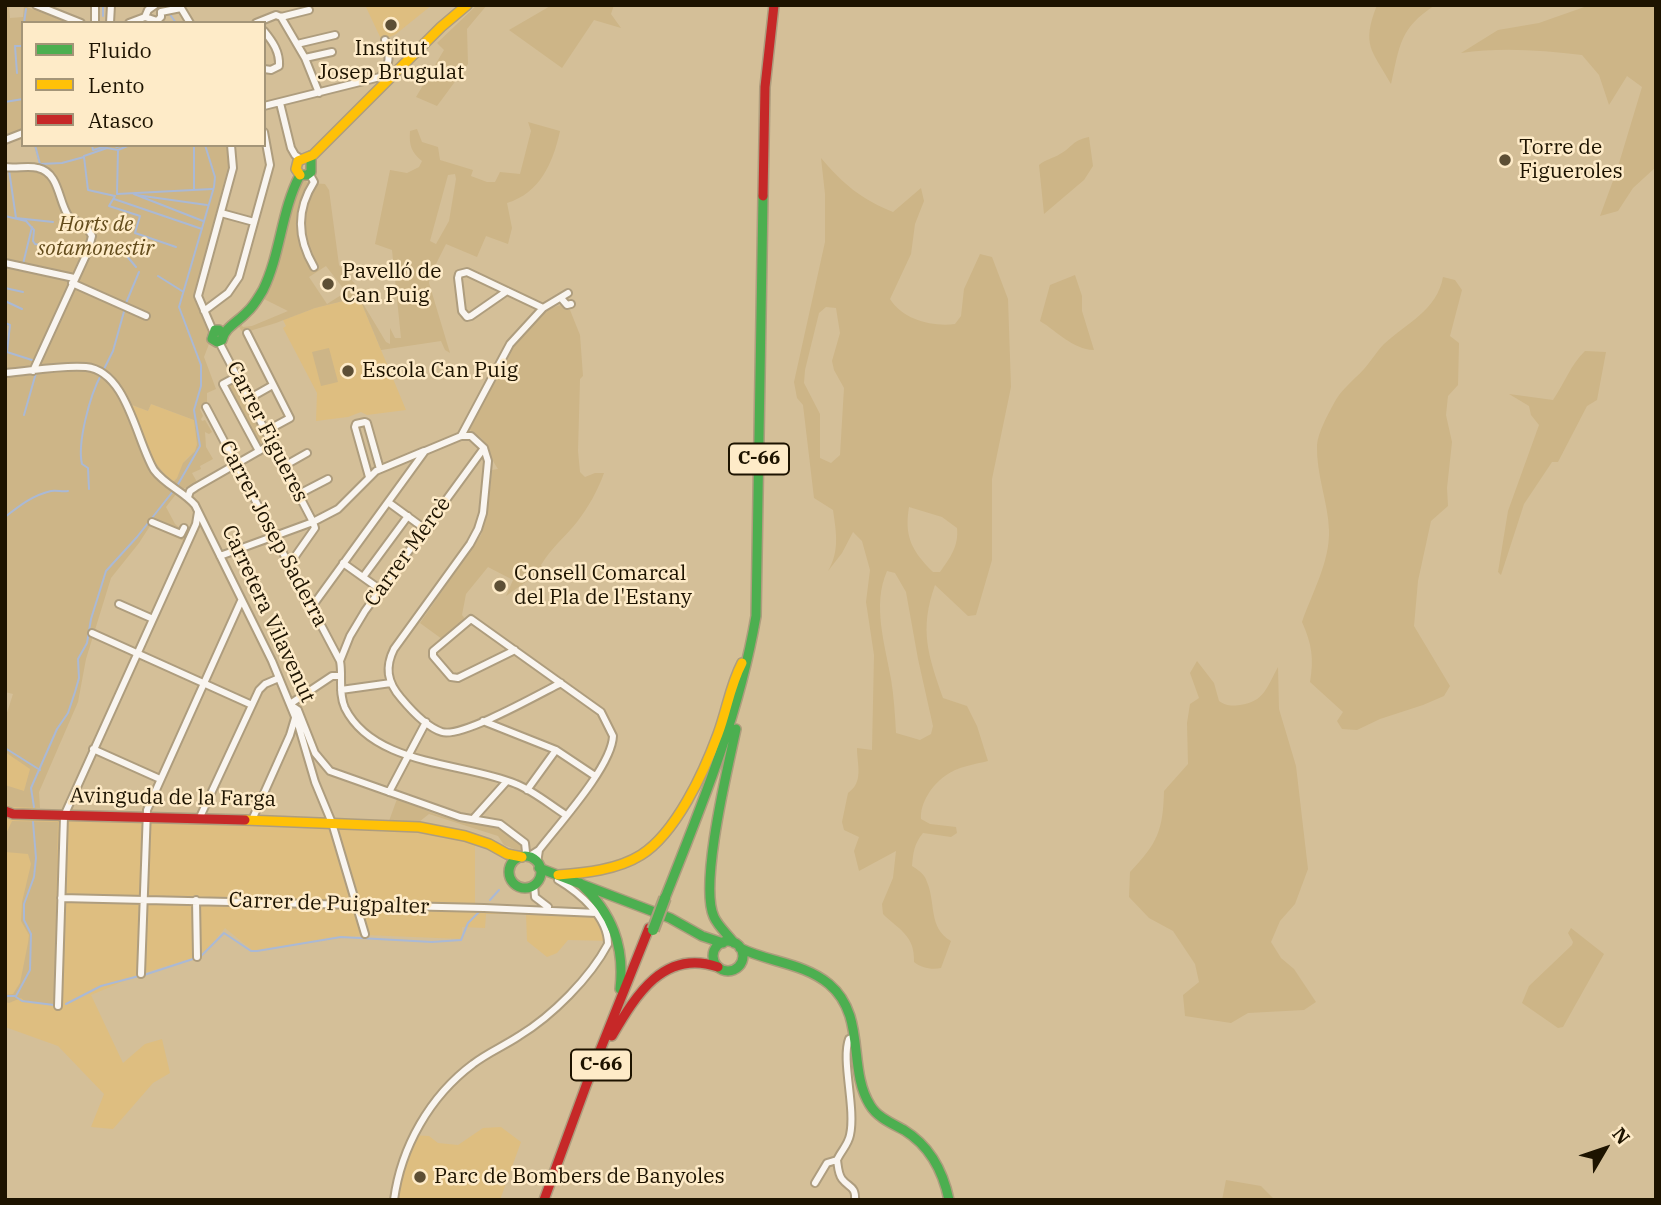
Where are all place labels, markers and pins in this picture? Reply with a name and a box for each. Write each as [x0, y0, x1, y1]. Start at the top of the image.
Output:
marker: Institut Josep Brugulat [383, 17, 399, 33]
place label: Institut Josep Brugulat [318, 36, 464, 86]
place label: Torre de Figueroles [1519, 135, 1623, 185]
marker: Torre de Figueroles [1497, 152, 1513, 168]
place label: Pavelló de Can Puig [342, 259, 442, 309]
marker: Pavelló de Can Puig [320, 276, 336, 292]
place label: Escola Can Puig [362, 358, 518, 384]
marker: Escola Can Puig [340, 363, 356, 379]
place label: Consell Comarcal del Pla de l'Estany [514, 561, 692, 611]
marker: Consell Comarcal del Pla de l'Estany [492, 578, 508, 594]
place label: Parc de Bombers de Banyoles [434, 1164, 725, 1190]
marker: Parc de Bombers de Banyoles [412, 1169, 428, 1185]

